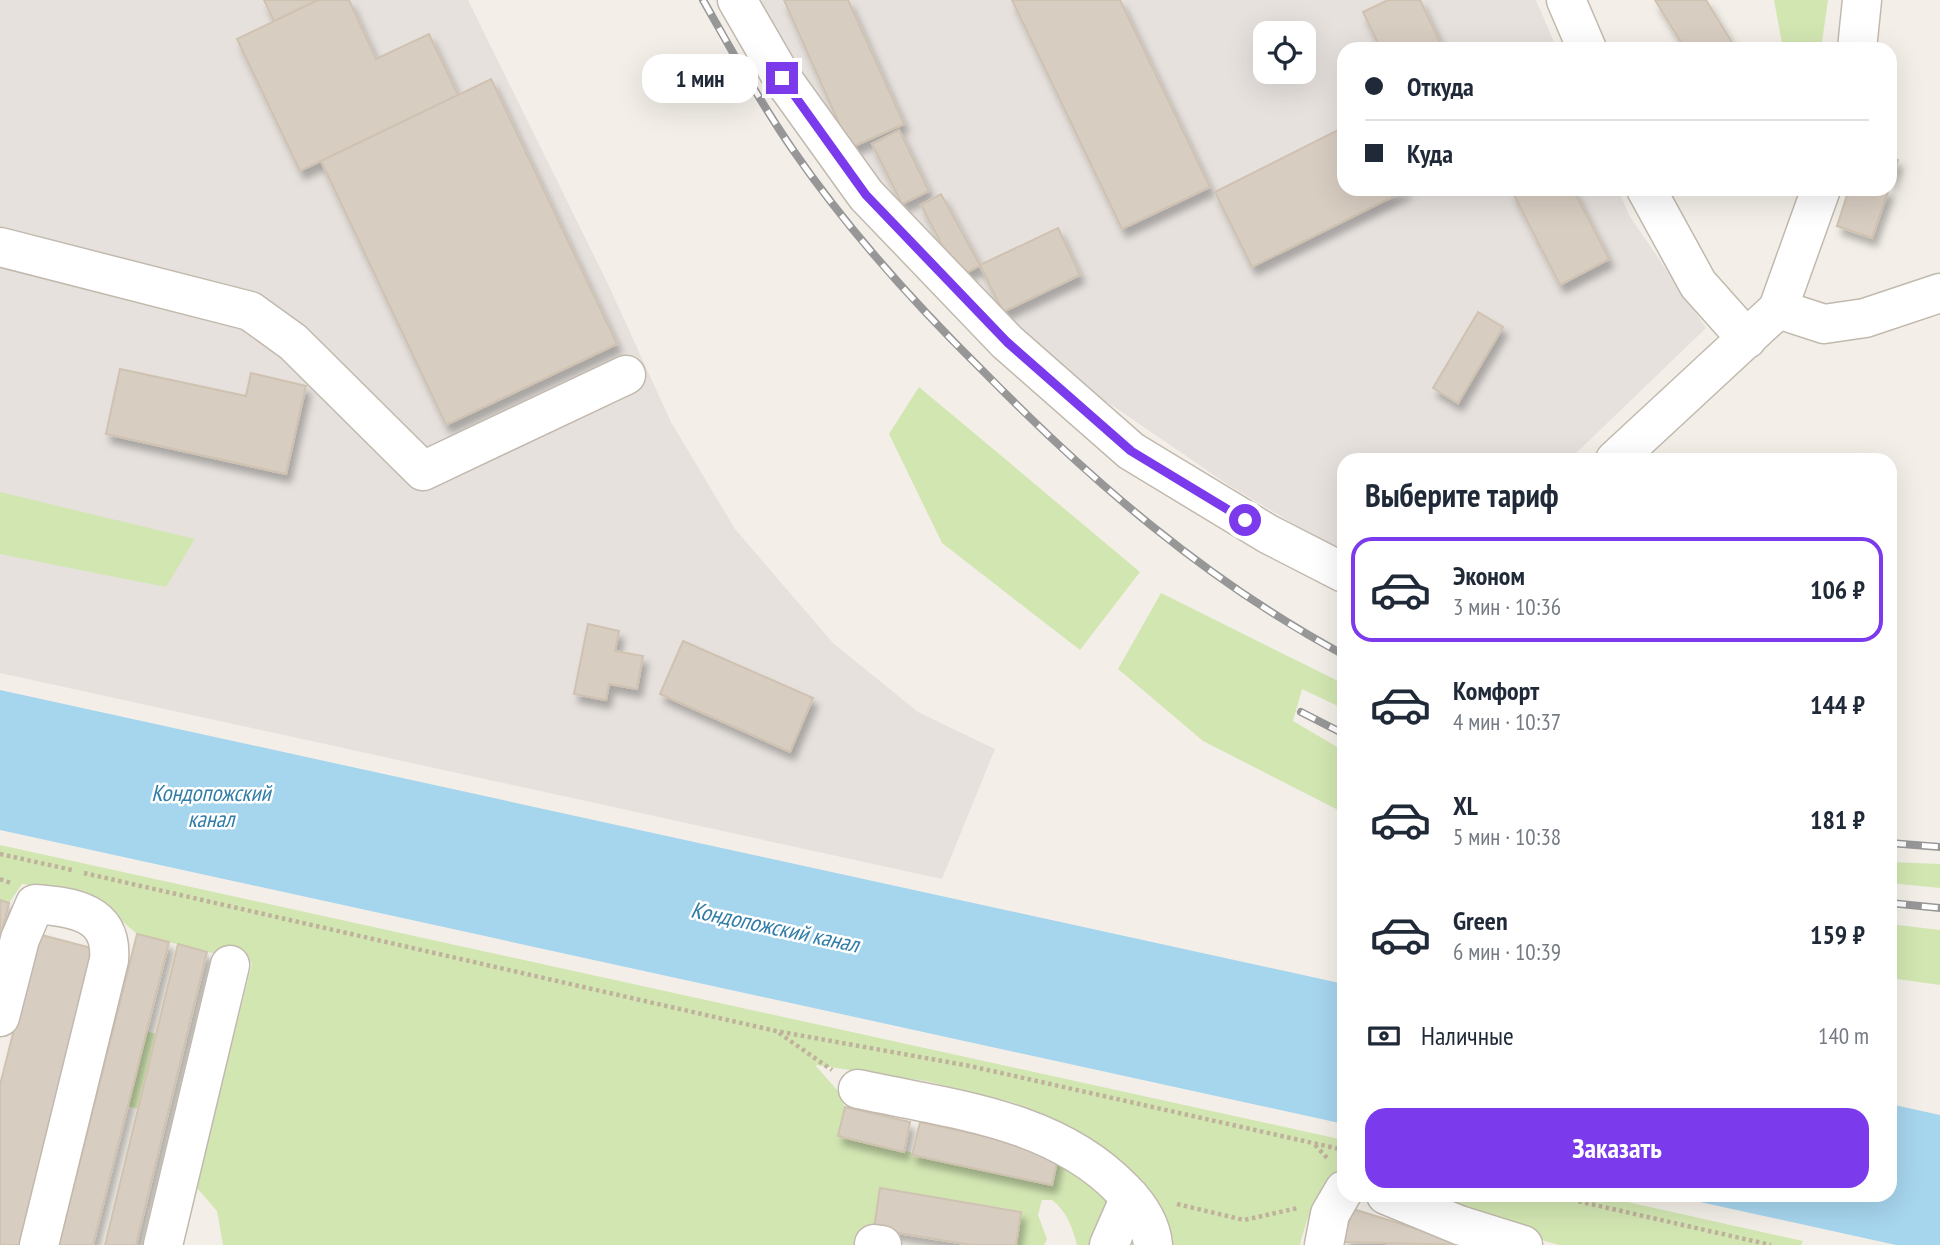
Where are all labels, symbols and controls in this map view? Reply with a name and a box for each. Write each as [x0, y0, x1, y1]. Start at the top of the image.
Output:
map controls [1253, 21, 1316, 84]
button: locate [1253, 21, 1316, 84]
callout: 1 мин [642, 54, 758, 102]
route end [766, 62, 798, 94]
text: 1 мин [675, 64, 725, 93]
text: Откуда [1407, 70, 1474, 103]
text: Куда [1407, 137, 1453, 170]
text: Выберите тариф [1365, 474, 1559, 516]
route start [1229, 504, 1261, 536]
icon: car [1369, 558, 1432, 621]
text: Эконом [1453, 559, 1525, 592]
text: 106 ₽ [1810, 573, 1865, 606]
text: 3 мин · 10:36 [1453, 592, 1561, 621]
icon: car [1369, 673, 1432, 736]
text: Комфорт [1453, 674, 1539, 707]
text: 144 ₽ [1810, 688, 1865, 721]
text: 4 мин · 10:37 [1453, 707, 1561, 736]
water label: Кондопожский канал [151, 778, 274, 833]
icon: car [1369, 788, 1432, 851]
text: XL [1453, 789, 1478, 822]
text: 181 ₽ [1810, 803, 1865, 836]
text: 5 мин · 10:38 [1453, 822, 1561, 851]
water label: Кондопожский канал [689, 895, 863, 959]
icon: car [1369, 903, 1432, 966]
text: Green [1453, 904, 1508, 937]
text: 159 ₽ [1810, 918, 1865, 951]
text: 6 мин · 10:39 [1453, 937, 1561, 966]
icon: cash [1365, 1017, 1403, 1055]
text: Наличные [1421, 1019, 1514, 1052]
text: 140 m [1818, 1021, 1869, 1050]
button: Заказать [1365, 1108, 1869, 1188]

